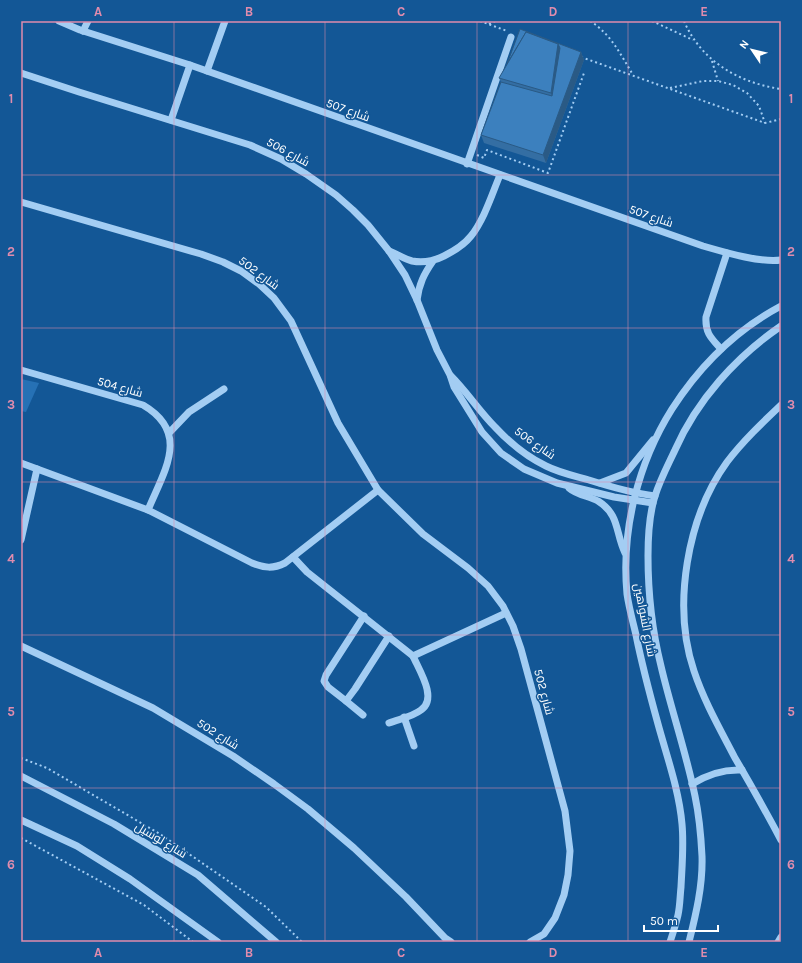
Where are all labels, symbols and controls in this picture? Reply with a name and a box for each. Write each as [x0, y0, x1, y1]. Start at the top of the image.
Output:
text: A [94, 4, 102, 19]
text: B [245, 4, 253, 19]
text: C [397, 4, 405, 19]
text: D [549, 4, 558, 19]
text: E [700, 4, 708, 19]
north arrow [732, 30, 772, 70]
text: N [737, 38, 752, 52]
text: 1 [9, 91, 13, 106]
text: 1 [789, 91, 793, 106]
street label: شارع 507 [324, 96, 372, 125]
street label: شارع 506 [264, 135, 312, 170]
street label: شارع 507 [627, 202, 675, 231]
text: 2 [7, 244, 15, 259]
text: 2 [787, 244, 795, 259]
street label: شارع 502 [235, 253, 282, 294]
street label: شارع 504 [95, 374, 144, 401]
text: 3 [7, 397, 15, 412]
text: 3 [787, 397, 795, 412]
street label: شارع 506 [511, 424, 558, 463]
text: 4 [7, 551, 15, 566]
text: 4 [787, 551, 795, 566]
street label: شارع الشواهين [630, 582, 659, 658]
street label: شارع 502 [530, 668, 557, 717]
text: 5 [7, 704, 15, 719]
text: 5 [787, 704, 795, 719]
street label: شارع 502 [194, 716, 242, 753]
street label: شارع لوسيل [132, 819, 190, 862]
text: 6 [7, 857, 15, 872]
text: 6 [787, 857, 795, 872]
scale bar [644, 907, 718, 933]
text: 50 m [650, 914, 678, 928]
text: A [94, 945, 102, 960]
text: B [245, 945, 253, 960]
text: C [397, 945, 405, 960]
text: D [549, 945, 558, 960]
text: E [700, 945, 708, 960]

